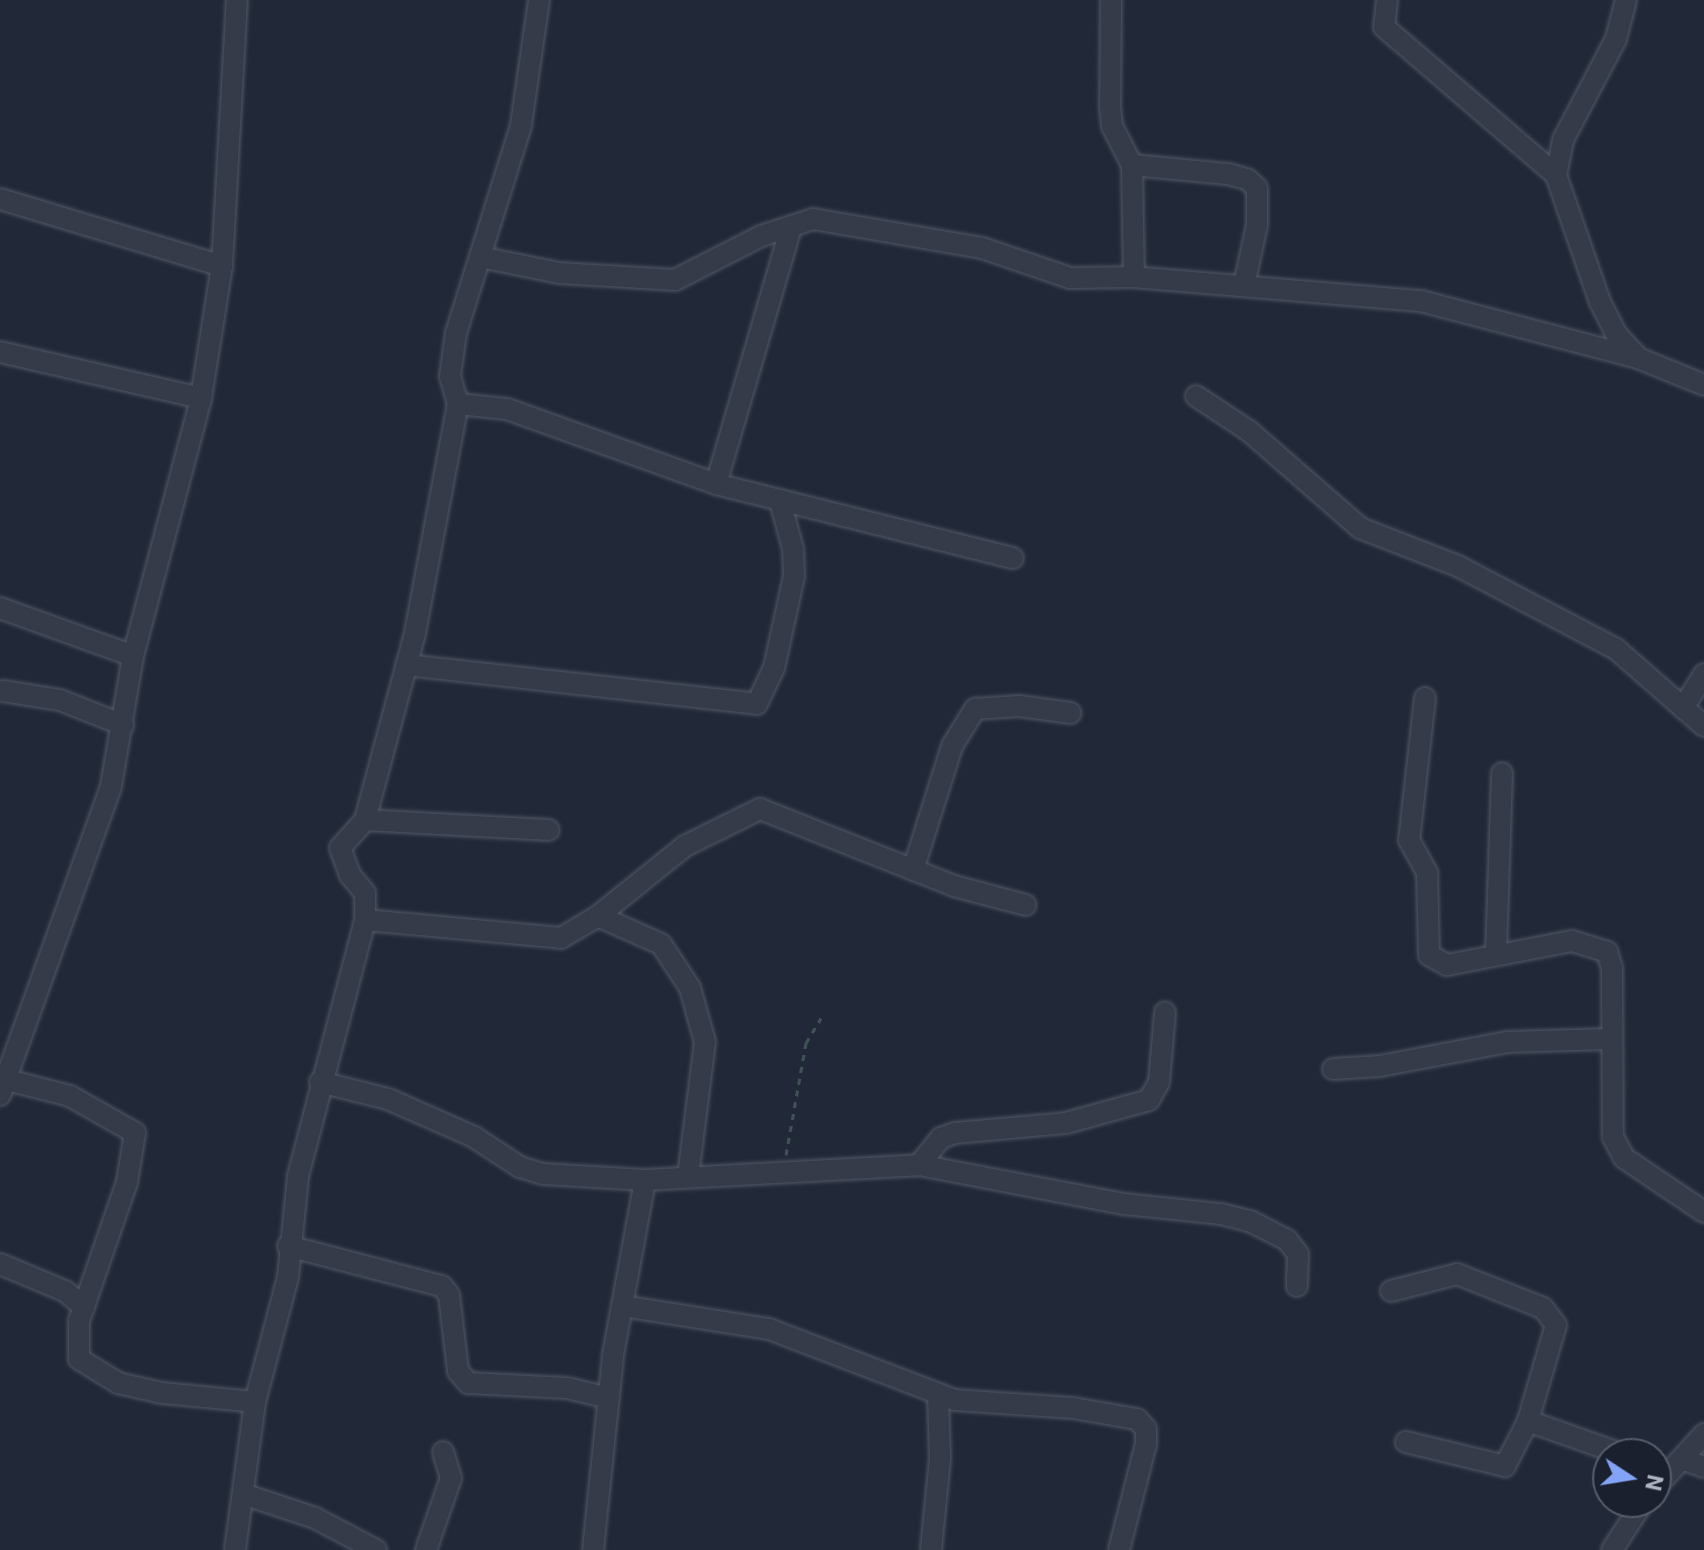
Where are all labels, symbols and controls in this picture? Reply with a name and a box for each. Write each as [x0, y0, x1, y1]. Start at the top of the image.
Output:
north arrow [1592, 1438, 1672, 1518]
text: N [1640, 1472, 1668, 1493]

